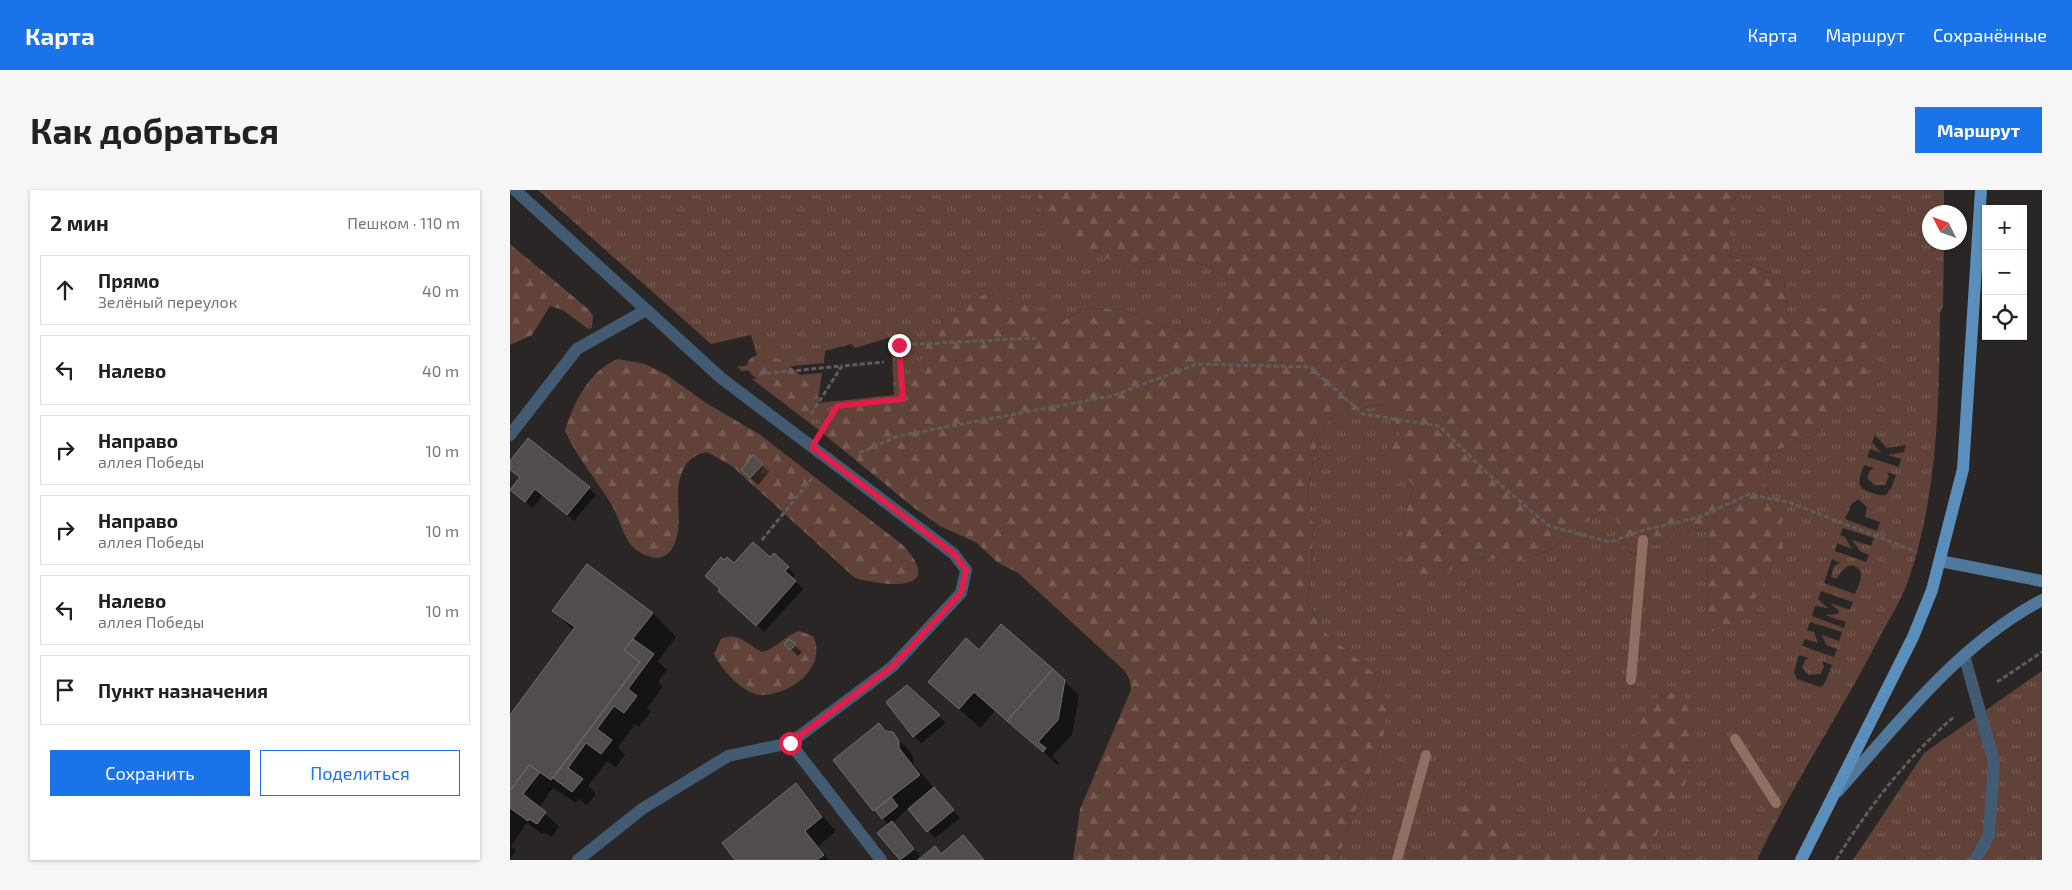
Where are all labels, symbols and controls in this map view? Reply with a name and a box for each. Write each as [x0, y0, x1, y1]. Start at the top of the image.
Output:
text: Карта [25, 21, 95, 50]
text: Карта [1747, 24, 1797, 46]
text: Маршрут [1825, 24, 1905, 46]
text: Сохранённые [1933, 24, 2047, 46]
button: Маршрут [1915, 107, 2042, 153]
text: Как добраться [30, 109, 279, 151]
north arrow [1922, 205, 1967, 250]
map controls [1982, 205, 2027, 340]
button: + [1982, 205, 2027, 250]
text: 2 мин [50, 210, 109, 235]
text: Пешком · 110 m [347, 213, 460, 232]
button: − [1982, 250, 2027, 295]
text: Прямо [98, 269, 160, 292]
icon: ahead [51, 276, 79, 304]
text: 40 m [422, 281, 459, 300]
text: Зелёный переулок [98, 292, 237, 311]
button: locate [1982, 295, 2027, 340]
route end [888, 334, 911, 357]
icon: left [51, 356, 79, 384]
text: Налево [98, 359, 166, 382]
text: 40 m [422, 361, 459, 380]
text: Направо [98, 429, 178, 452]
icon: right [51, 436, 79, 464]
text: 10 m [425, 441, 459, 460]
text: аллея Победы [98, 452, 204, 471]
text: Направо [98, 509, 178, 532]
icon: right [51, 516, 79, 544]
text: 10 m [425, 521, 459, 540]
text: аллея Победы [98, 532, 204, 551]
text: Налево [98, 589, 166, 612]
icon: left [51, 596, 79, 624]
text: 10 m [425, 601, 459, 620]
text: аллея Победы [98, 612, 204, 631]
icon: arrive [51, 676, 79, 704]
text: Пункт назначения [98, 679, 268, 702]
route start [779, 732, 802, 755]
button: Сохранить [50, 750, 250, 796]
button: Поделиться [260, 750, 460, 796]

